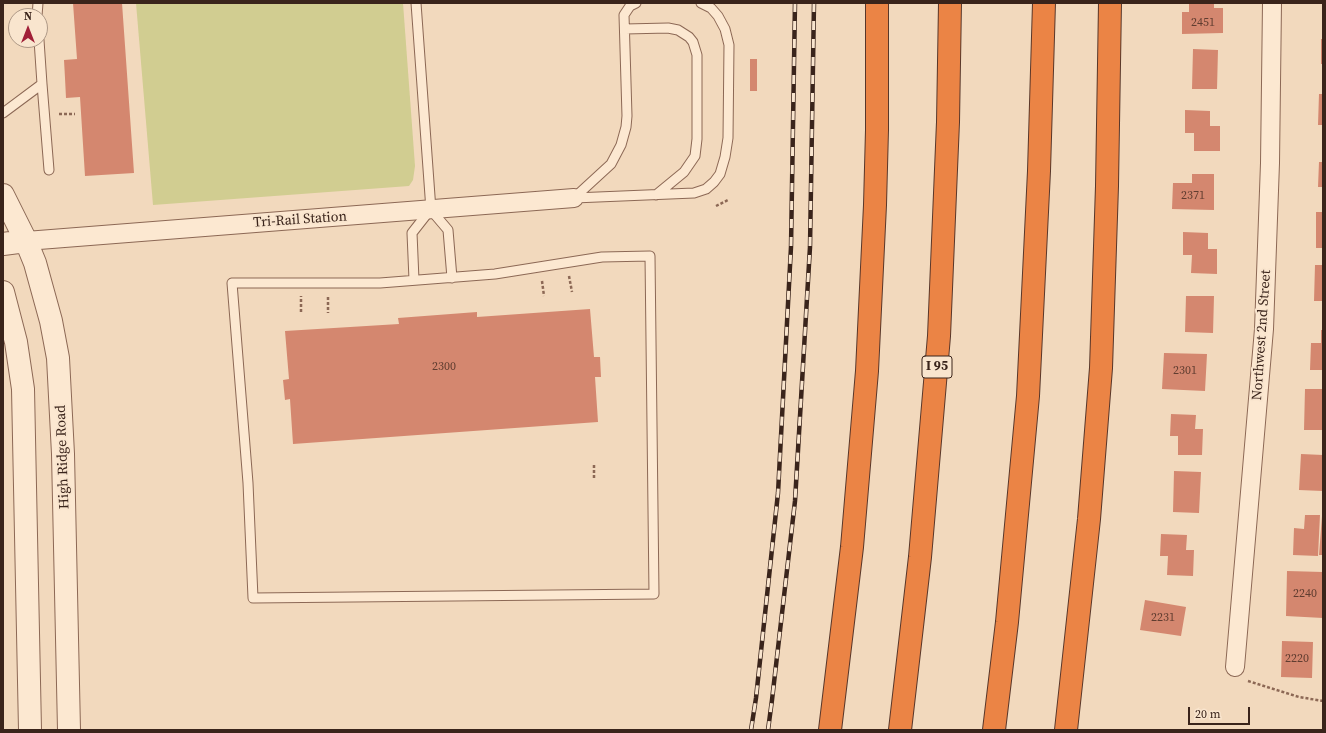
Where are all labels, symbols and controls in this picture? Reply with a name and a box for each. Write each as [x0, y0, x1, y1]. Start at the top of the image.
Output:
north arrow [8, 8, 48, 48]
text: N [24, 9, 32, 24]
house number: 2451 [1191, 16, 1215, 30]
house number: 2371 [1181, 189, 1205, 203]
street label: Tri-Rail Station [253, 208, 347, 232]
street label: Northwest 2nd Street [1249, 269, 1275, 401]
road number: I 95 [922, 356, 952, 378]
house number: 2300 [432, 360, 456, 374]
house number: 2301 [1173, 364, 1197, 378]
street label: High Ridge Road [53, 405, 73, 509]
house number: 2240 [1293, 587, 1317, 601]
house number: 2231 [1151, 611, 1175, 625]
house number: 2220 [1285, 652, 1309, 666]
scale bar [1190, 699, 1252, 725]
text: 20 m [1195, 706, 1221, 722]

